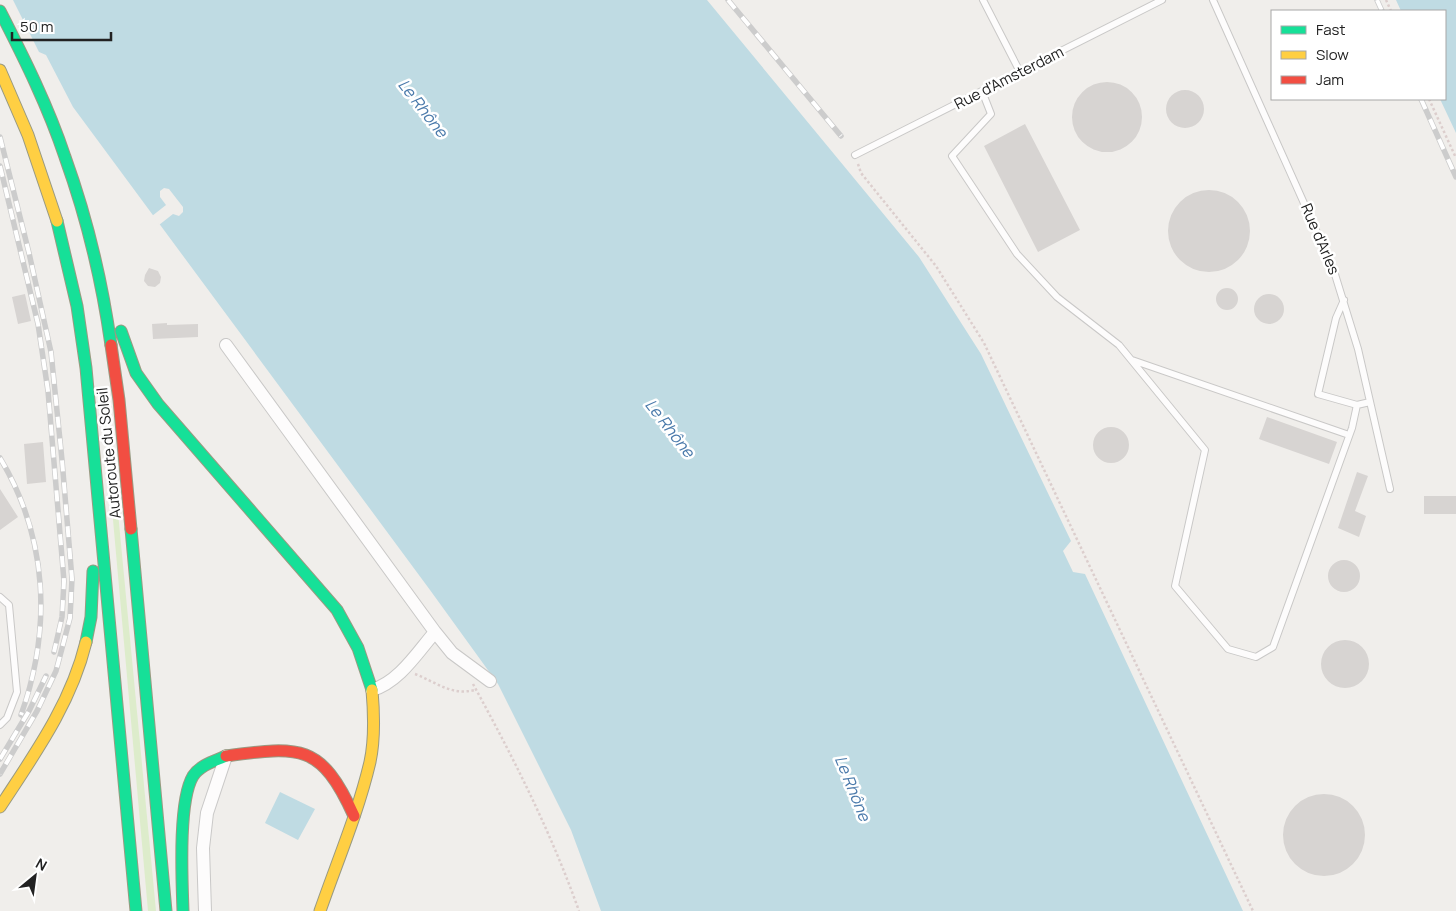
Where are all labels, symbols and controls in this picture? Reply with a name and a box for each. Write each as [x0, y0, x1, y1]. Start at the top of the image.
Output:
scale bar [12, 10, 111, 42]
legend [1271, 10, 1446, 100]
text: 50 m [20, 16, 54, 37]
text: Fast [1316, 19, 1345, 40]
street label: Rue d'Amsterdam [950, 41, 1067, 114]
text: Slow [1316, 44, 1349, 65]
text: Jam [1316, 69, 1344, 90]
water label: Le Rhône [393, 74, 454, 143]
street label: Rue d'Arles [1296, 200, 1345, 278]
street label: Autoroute du Soleil [91, 386, 126, 520]
water label: Le Rhône [640, 394, 701, 463]
water label: Le Rhône [830, 752, 877, 825]
north arrow [10, 851, 60, 901]
text: N [33, 853, 51, 875]

